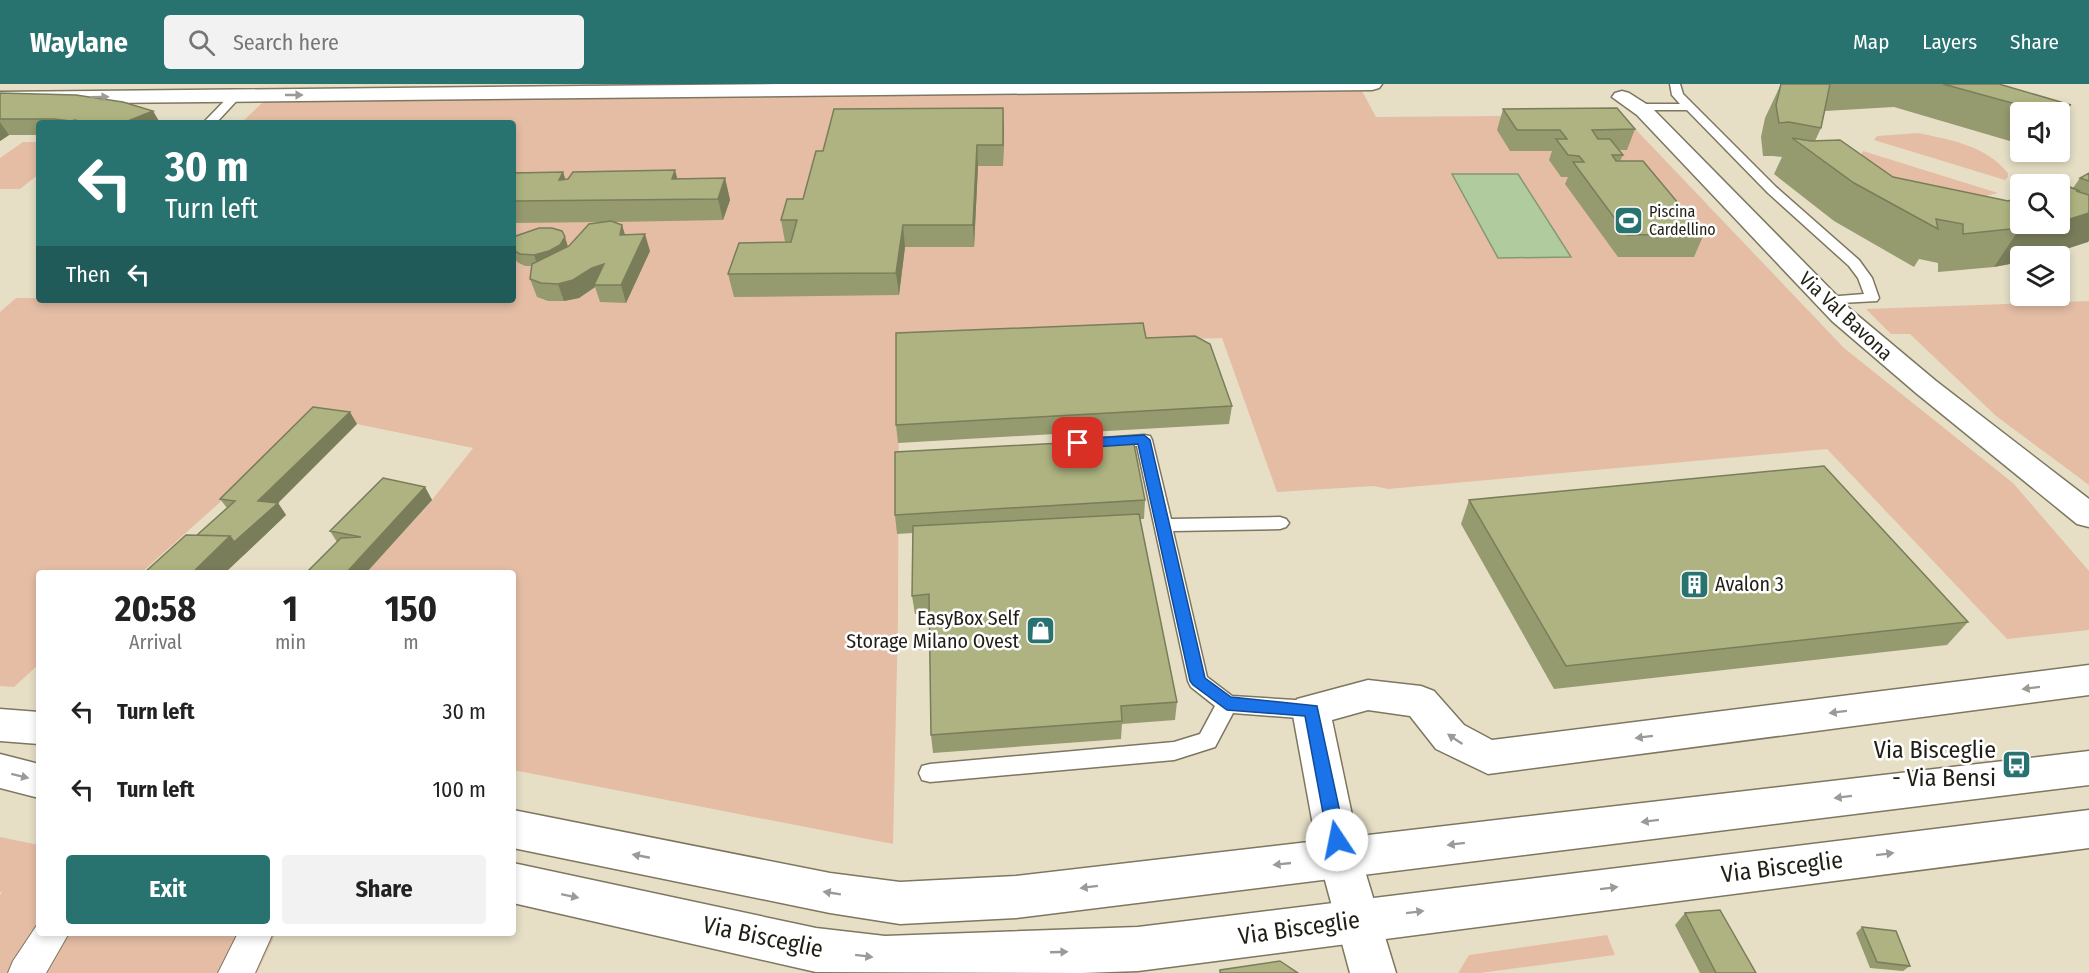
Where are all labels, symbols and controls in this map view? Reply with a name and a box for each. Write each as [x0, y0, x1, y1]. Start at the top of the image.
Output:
search box [164, 15, 584, 69]
text: Waylane [30, 26, 128, 59]
icon: search [185, 26, 218, 59]
text: Search here [233, 29, 339, 56]
text: Map [1853, 29, 1889, 55]
text: Layers [1922, 29, 1977, 55]
text: Share [2010, 29, 2059, 55]
one-way arrow [285, 90, 304, 100]
one-way arrow [91, 92, 110, 102]
map controls [2010, 102, 2070, 306]
button: sound [2010, 102, 2070, 162]
text: 30 m [165, 142, 249, 192]
icon: left [66, 144, 144, 222]
button: search [2010, 174, 2070, 234]
text: Turn left [165, 193, 258, 225]
place label: Piscina Cardellino [1649, 202, 1716, 239]
sports icon: Piscina Cardellino [1612, 204, 1644, 236]
button: layers [2010, 246, 2070, 306]
icon: left [122, 258, 155, 291]
text: Then [66, 261, 110, 288]
street label: Via Val Bavona [1794, 267, 1898, 365]
pin [1052, 417, 1103, 468]
icon: arrive [1061, 426, 1094, 459]
building icon: Avalon 3 [1678, 568, 1710, 600]
place label: Avalon 3 [1715, 572, 1784, 596]
text: 20:58 [115, 587, 196, 631]
text: 1 [283, 587, 298, 631]
text: 150 [385, 587, 437, 631]
place label: EasyBox Self Storage Milano Ovest [846, 606, 1021, 653]
shop icon: EasyBox Self Storage Milano Ovest [1024, 614, 1056, 646]
text: Arrival [129, 630, 182, 654]
text: min [275, 630, 306, 654]
text: m [403, 630, 419, 654]
one-way arrow [2021, 683, 2040, 692]
icon: left [66, 695, 99, 728]
text: Turn left [117, 698, 195, 725]
text: 30 m [443, 698, 486, 725]
one-way arrow [1828, 708, 1847, 717]
one-way arrow [1448, 733, 1464, 745]
one-way arrow [1635, 733, 1654, 742]
place label: Via Bisceglie - Via Bensi [1874, 736, 1996, 792]
bus stop icon: Via Bisceglie - Via Bensi [2001, 748, 2033, 780]
one-way arrow [10, 771, 29, 781]
icon: left [66, 773, 99, 806]
text: Turn left [117, 776, 195, 803]
text: 100 m [432, 776, 486, 803]
one-way arrow [1834, 793, 1853, 802]
position arrow [1305, 808, 1369, 872]
one-way arrow [1640, 816, 1659, 826]
one-way arrow [1447, 840, 1466, 849]
street label: Via Bisceglie [1720, 846, 1844, 888]
one-way arrow [1876, 850, 1895, 859]
one-way arrow [631, 851, 650, 860]
button: Exit [66, 855, 270, 924]
button: Share [282, 855, 486, 924]
one-way arrow [1273, 859, 1292, 869]
one-way arrow [1079, 883, 1098, 892]
one-way arrow [1599, 884, 1618, 893]
one-way arrow [823, 888, 842, 897]
one-way arrow [561, 891, 579, 901]
street label: Via Bisceglie [1237, 906, 1361, 950]
one-way arrow [1406, 908, 1425, 917]
street label: Via Bisceglie [700, 911, 826, 963]
one-way arrow [1049, 947, 1068, 957]
one-way arrow [854, 951, 873, 960]

